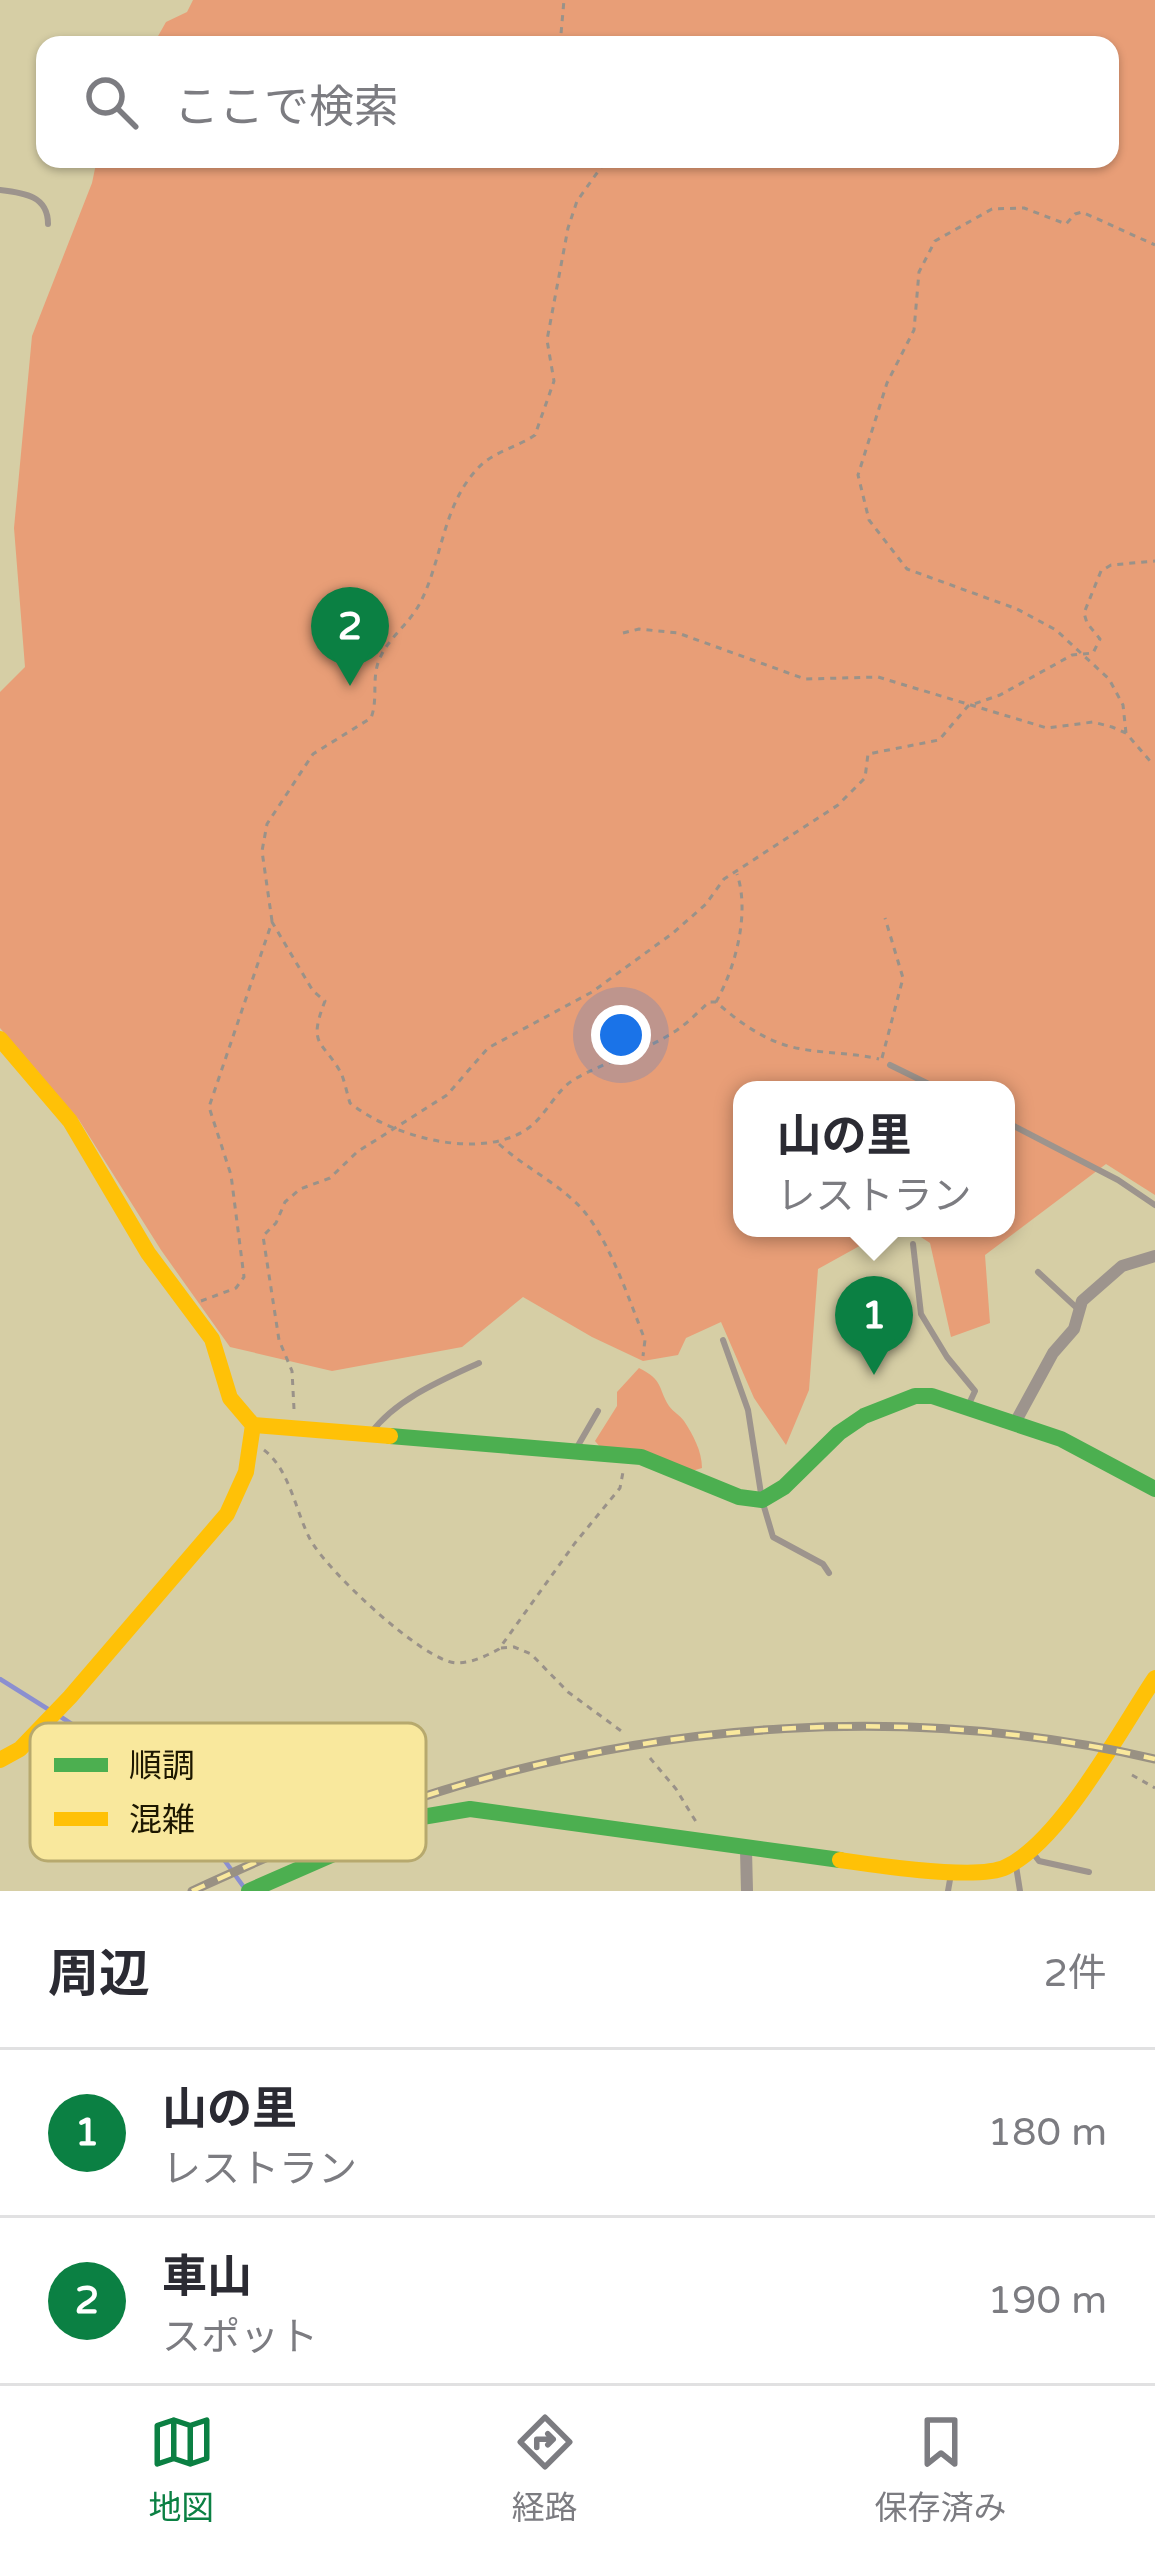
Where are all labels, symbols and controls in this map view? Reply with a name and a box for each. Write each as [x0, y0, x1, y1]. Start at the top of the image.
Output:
search box [36, 36, 1119, 168]
icon: search [78, 69, 144, 135]
text: ここで検索 [174, 81, 399, 135]
pin: 2 [311, 587, 389, 686]
your location [591, 1005, 651, 1065]
popup [733, 1081, 1015, 1237]
text: 山の里 [776, 1110, 912, 1164]
text: レストラン [776, 1173, 972, 1220]
pin: 1 [835, 1276, 913, 1375]
legend [30, 1723, 426, 1861]
text: 順調 [129, 1747, 195, 1786]
text: 混雑 [129, 1801, 195, 1840]
text: 周辺 [48, 1944, 150, 2006]
text: 2件 [1044, 1950, 1107, 1997]
text: 山の里 [162, 2083, 297, 2137]
text: 1 [75, 2109, 99, 2156]
text: 180 m [988, 2109, 1107, 2156]
text: レストラン [162, 2146, 357, 2193]
text: 車山 [162, 2251, 252, 2305]
text: 2 [75, 2277, 99, 2324]
text: 190 m [988, 2277, 1107, 2324]
text: スポット [162, 2314, 318, 2361]
tab: 地図 [149, 2409, 215, 2529]
tab: 経路 [512, 2409, 578, 2529]
tab: 保存済み [875, 2409, 1007, 2529]

